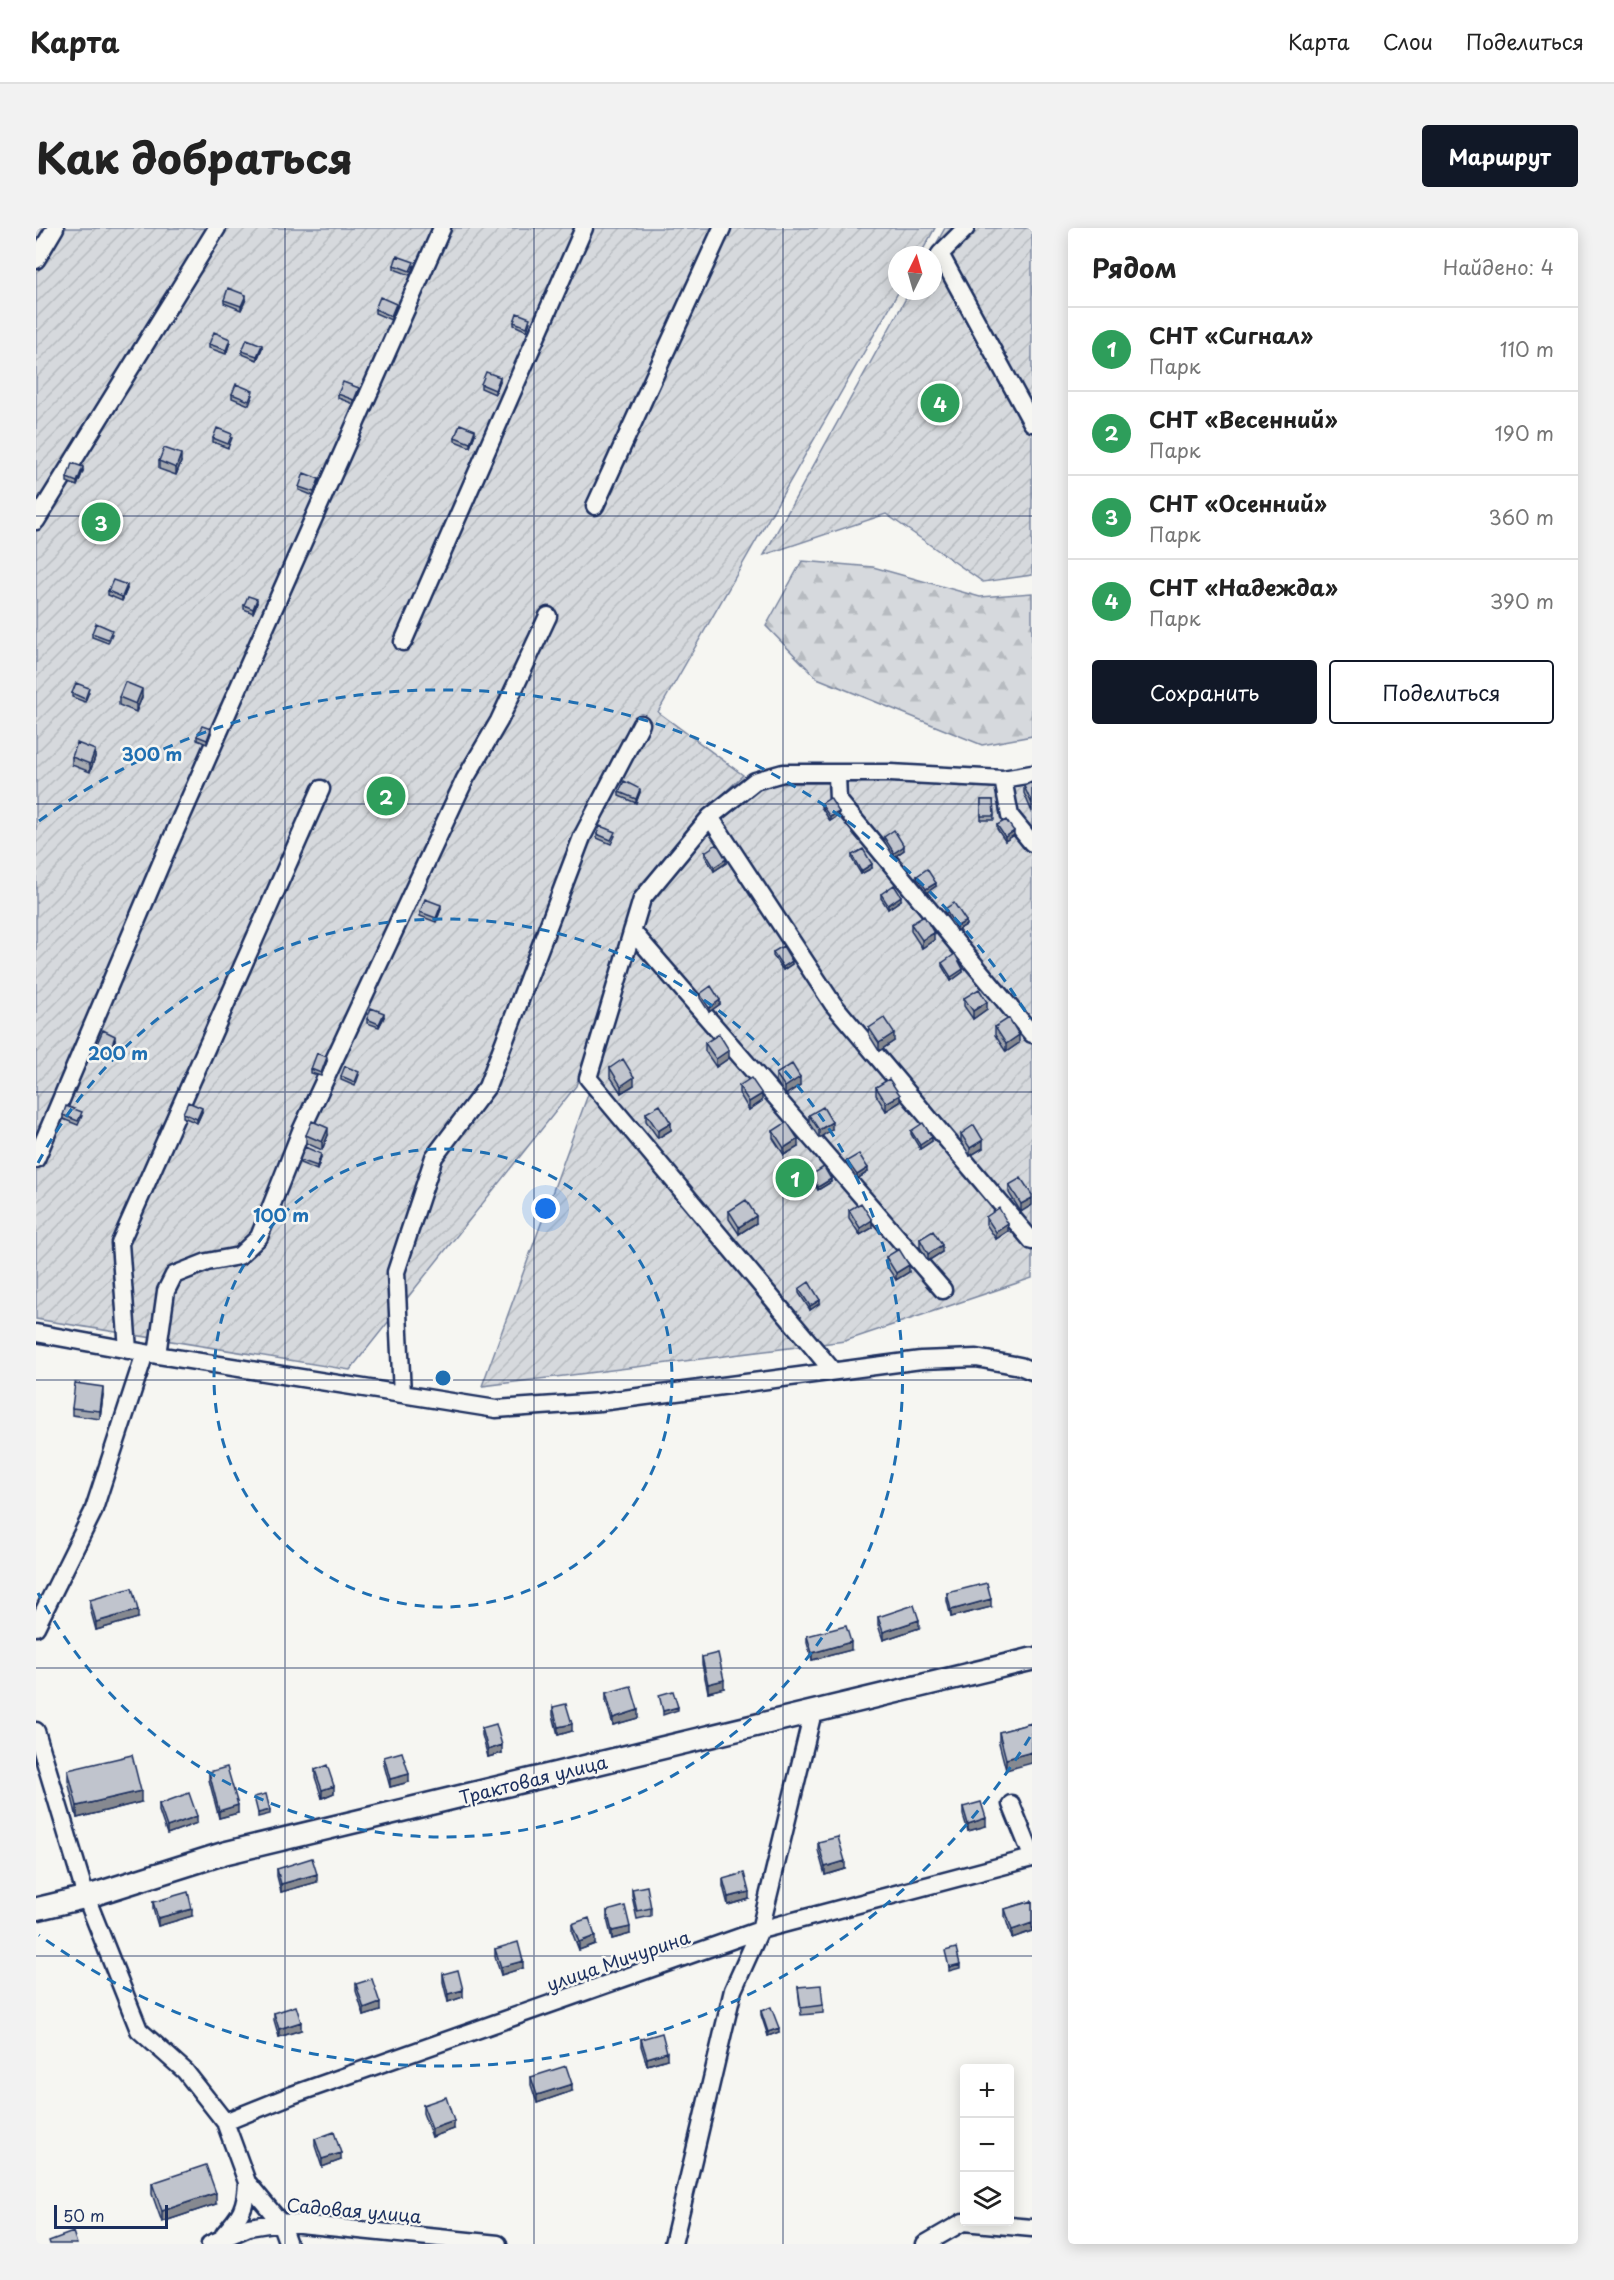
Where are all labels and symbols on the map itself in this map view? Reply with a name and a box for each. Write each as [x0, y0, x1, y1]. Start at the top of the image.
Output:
north arrow [888, 246, 942, 300]
pin: 4 [920, 380, 960, 426]
pin: 3 [82, 500, 120, 544]
text: 300 m [122, 740, 182, 767]
pin: 2 [366, 774, 406, 818]
text: 200 m [88, 1039, 148, 1066]
pin: 1 [776, 1156, 814, 1200]
your location [531, 1194, 560, 1223]
text: 100 m [253, 1201, 309, 1228]
centre of rings [433, 1368, 453, 1388]
street label: Трактовая улица [456, 1747, 611, 1810]
street label: улица Мичурина [543, 1923, 694, 1997]
street label: Садовая улица [285, 2191, 423, 2229]
scale bar [54, 2202, 168, 2230]

